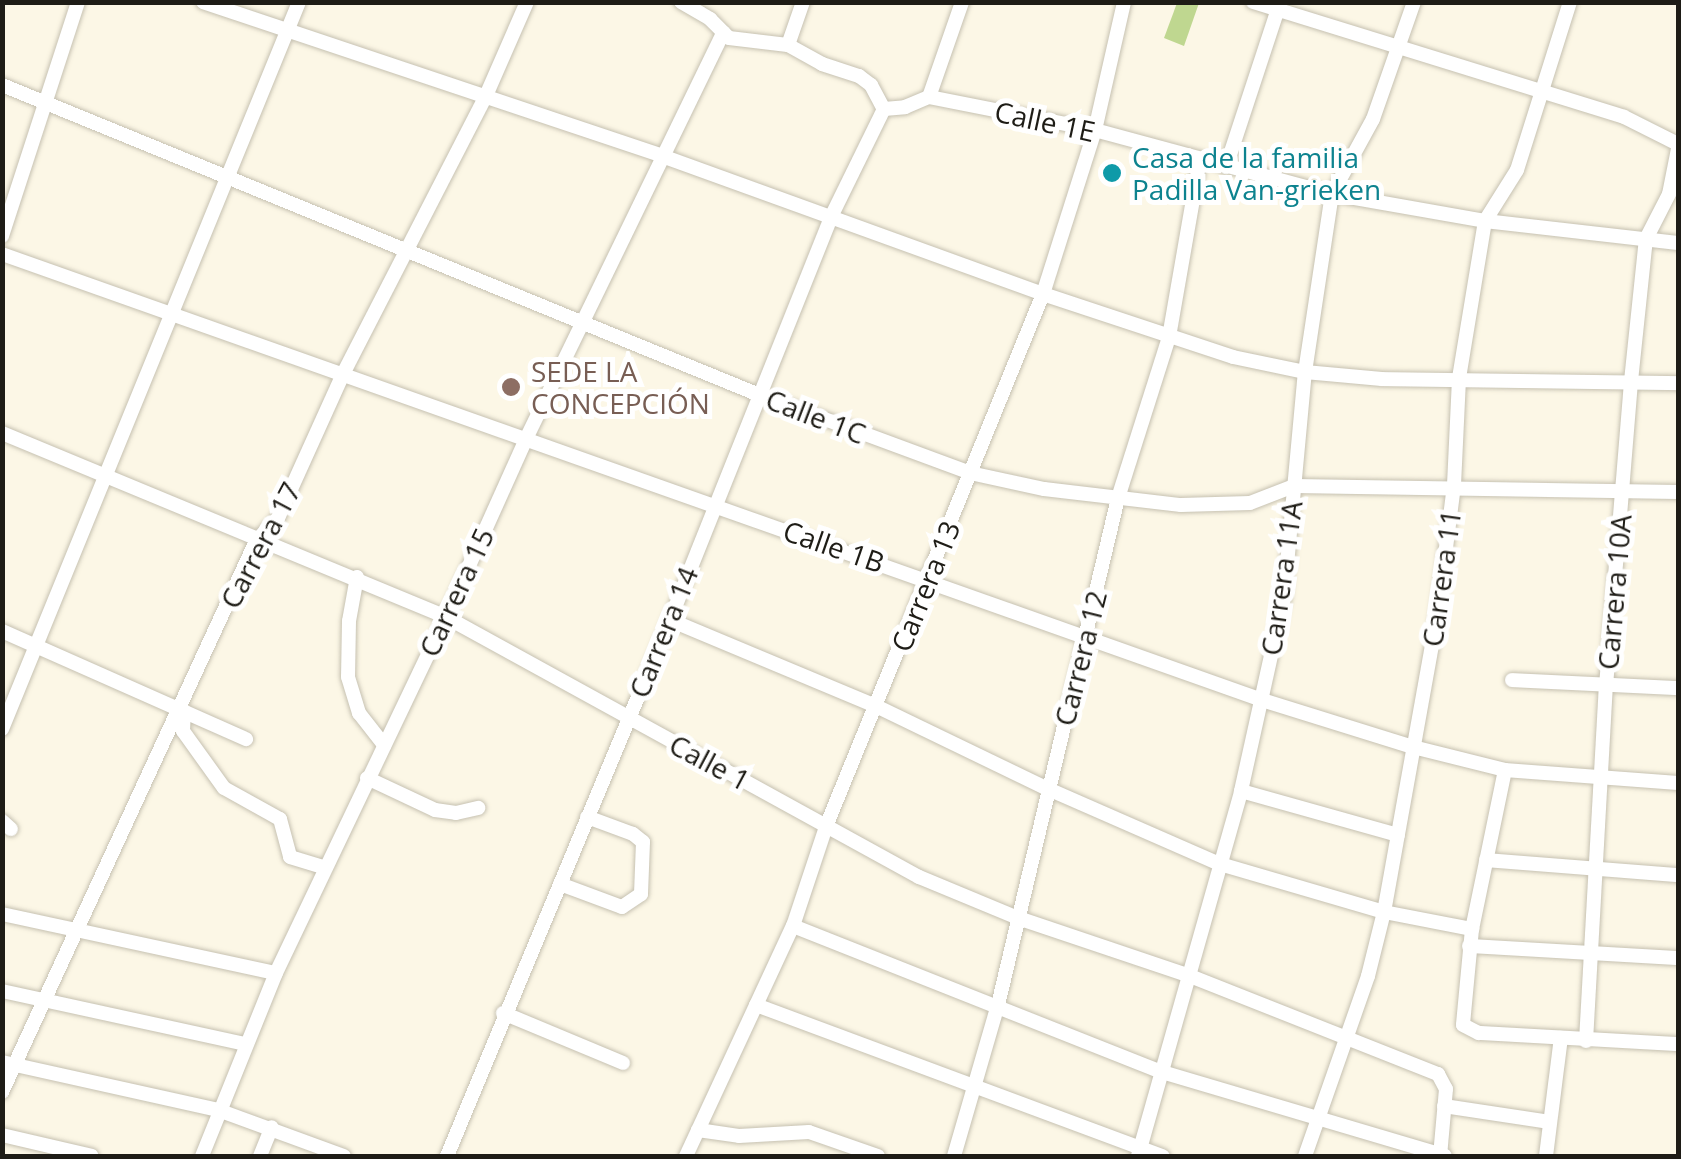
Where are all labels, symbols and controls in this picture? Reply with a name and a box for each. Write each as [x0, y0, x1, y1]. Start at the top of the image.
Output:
street label: Calle 1E [992, 94, 1098, 148]
place label: Casa de la familia Padilla Van-grieken [1132, 140, 1381, 206]
marker: Casa de la familia Padilla Van-grieken [1101, 162, 1123, 184]
place label: SEDE LA CONCEPCIÓN [531, 354, 710, 420]
marker: SEDE LA CONCEPCIÓN [500, 376, 522, 398]
street label: Calle 1C [761, 382, 871, 450]
street label: Carrera 17 [213, 476, 307, 614]
street label: Carrera 11A [1254, 499, 1308, 657]
street label: Carrera 11 [1415, 507, 1467, 649]
street label: Calle 1B [779, 513, 889, 579]
street label: Carrera 10A [1590, 513, 1638, 671]
street label: Carrera 13 [884, 516, 966, 656]
street label: Carrera 15 [412, 522, 500, 662]
street label: Carrera 14 [622, 562, 704, 702]
street label: Carrera 12 [1047, 587, 1113, 729]
street label: Calle 1 [664, 727, 756, 797]

